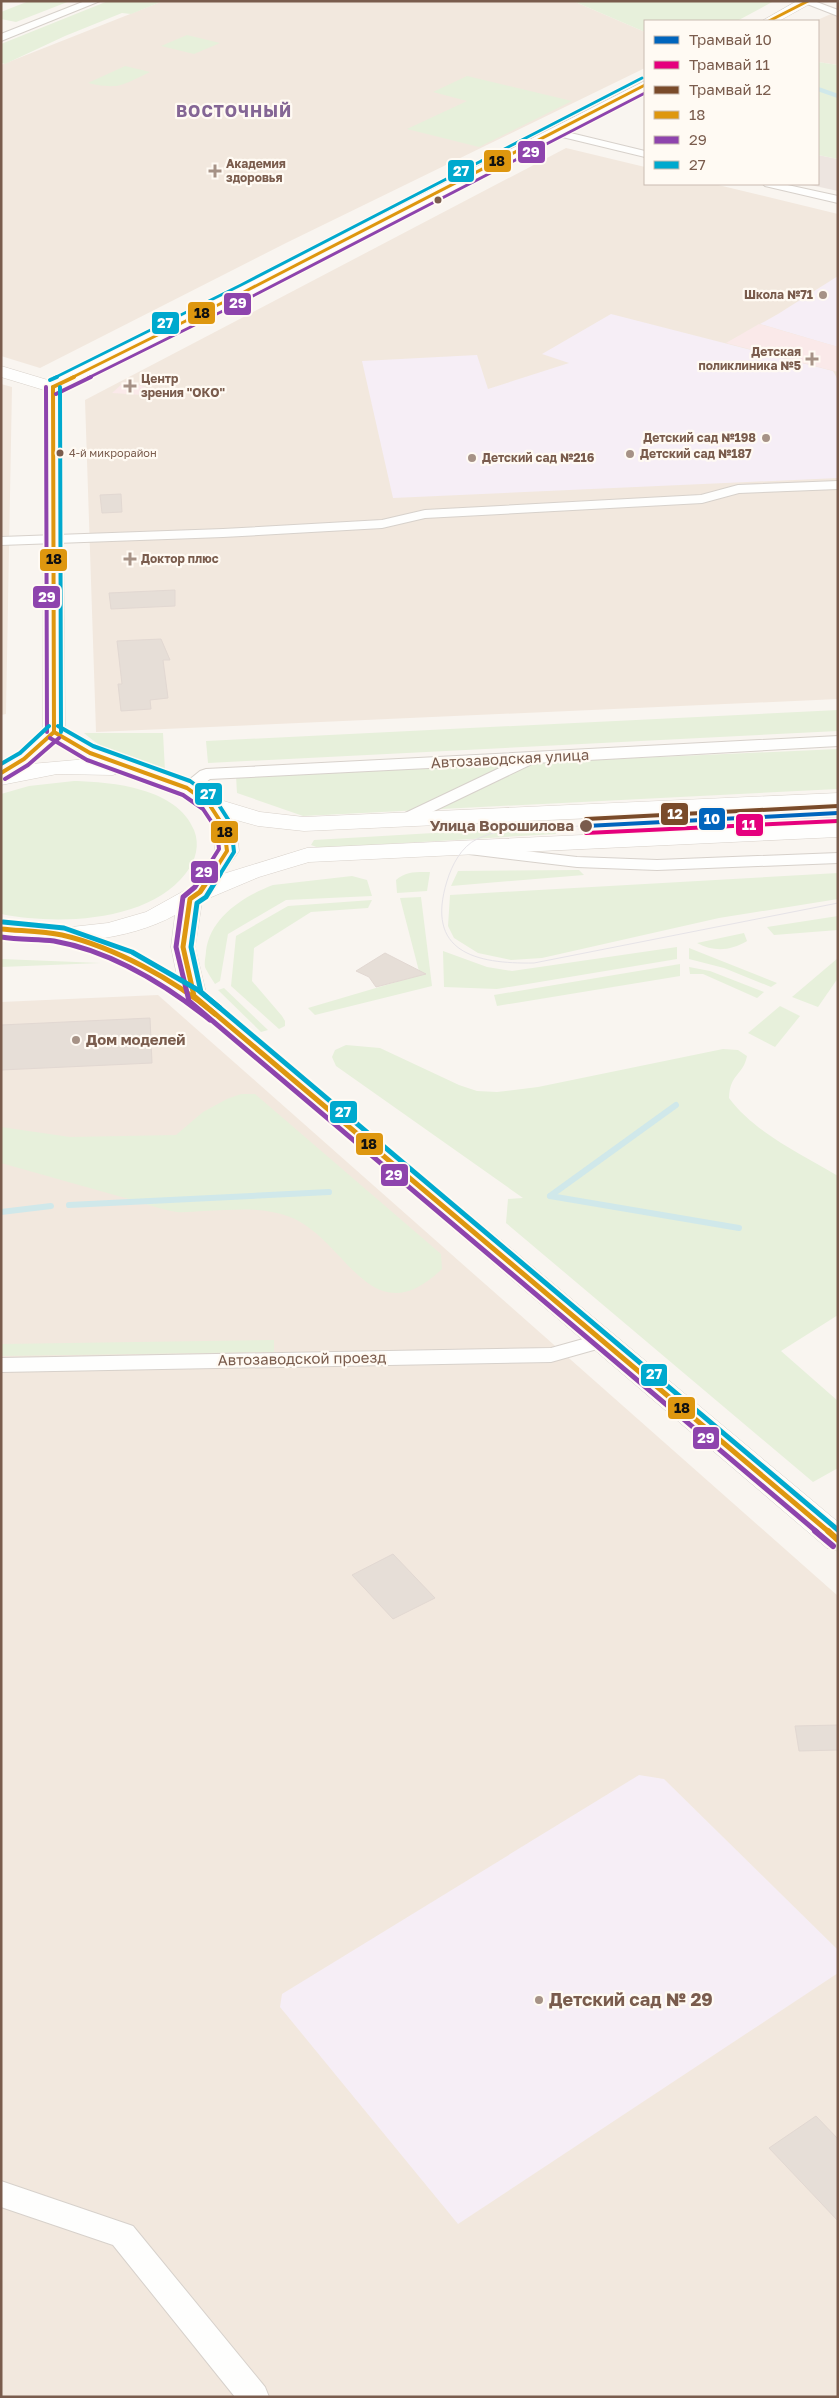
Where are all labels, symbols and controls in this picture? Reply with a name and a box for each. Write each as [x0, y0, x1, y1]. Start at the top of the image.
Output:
legend [644, 20, 819, 185]
text: Трамвай 10 [689, 30, 772, 48]
text: Трамвай 11 [689, 55, 770, 73]
text: Трамвай 12 [689, 80, 771, 98]
district label: ВОСТОЧНЫЙ [176, 101, 292, 121]
text: 18 [689, 105, 705, 123]
text: 29 [689, 130, 707, 148]
line badge: 29 [517, 140, 546, 164]
text: 29 [522, 143, 540, 160]
line badge: 18 [483, 149, 512, 173]
text: 18 [489, 152, 505, 169]
text: 27 [689, 155, 706, 173]
place label: Академия здоровья [226, 156, 286, 185]
line badge: 27 [447, 159, 475, 183]
text: 27 [453, 162, 469, 179]
marker: Академия здоровья [208, 164, 222, 178]
unlabelled marker [433, 195, 443, 205]
place label: Школа №71 [744, 287, 813, 302]
marker: Школа №71 [817, 289, 829, 301]
line badge: 29 [223, 292, 252, 316]
text: 29 [229, 294, 247, 311]
line badge: 18 [187, 301, 216, 325]
text: 18 [194, 304, 210, 321]
line badge: 27 [151, 311, 180, 335]
text: 27 [157, 314, 173, 331]
place label: Детская поликлиника №5 [699, 344, 801, 373]
marker: Детская поликлиника №5 [805, 352, 819, 366]
place label: Центр зрения "ОКО" [141, 371, 225, 400]
marker: Центр зрения "ОКО" [123, 379, 137, 393]
place label: Детский сад №198 [643, 430, 756, 445]
marker: Детский сад №198 [760, 432, 772, 444]
place label: 4-й микрорайон [69, 446, 157, 459]
place label: Детский сад №187 [640, 446, 752, 461]
marker: 4-й микрорайон [55, 448, 65, 458]
marker: Детский сад №187 [624, 448, 636, 460]
place label: Детский сад №216 [482, 450, 595, 465]
marker: Детский сад №216 [466, 452, 478, 464]
line badge: 18 [39, 548, 68, 572]
text: 18 [46, 550, 62, 567]
place label: Доктор плюс [141, 551, 219, 566]
marker: Доктор плюс [123, 552, 137, 566]
line badge: 29 [32, 585, 61, 609]
text: 29 [38, 588, 56, 605]
street label: Автозаводская улица [430, 745, 590, 771]
line badge: 27 [194, 782, 223, 806]
text: 27 [200, 785, 216, 802]
line badge: 12 [660, 802, 689, 826]
text: 12 [667, 805, 683, 822]
line badge: 10 [698, 807, 726, 831]
text: 10 [704, 810, 720, 827]
line badge: 11 [735, 813, 764, 837]
place label: Улица Ворошилова [430, 816, 574, 834]
text: 11 [742, 816, 756, 833]
marker: Улица Ворошилова [578, 818, 594, 834]
line badge: 18 [210, 820, 239, 844]
text: 18 [217, 823, 233, 840]
line badge: 29 [190, 860, 219, 884]
text: 29 [195, 863, 213, 880]
place label: Дом моделей [86, 1030, 185, 1048]
marker: Дом моделей [70, 1034, 82, 1046]
line badge: 27 [329, 1100, 358, 1124]
text: 27 [335, 1103, 351, 1120]
line badge: 18 [355, 1132, 384, 1156]
text: 18 [361, 1135, 377, 1152]
line badge: 29 [380, 1163, 409, 1187]
text: 29 [385, 1166, 403, 1183]
street label: Автозаводской проезд [218, 1348, 386, 1368]
line badge: 27 [640, 1363, 668, 1387]
text: 27 [646, 1365, 662, 1382]
line badge: 18 [667, 1396, 696, 1420]
text: 18 [674, 1399, 690, 1416]
line badge: 29 [692, 1426, 720, 1450]
text: 29 [697, 1429, 715, 1446]
place label: Детский сад № 29 [549, 1988, 713, 2010]
marker: Детский сад № 29 [533, 1994, 545, 2006]

